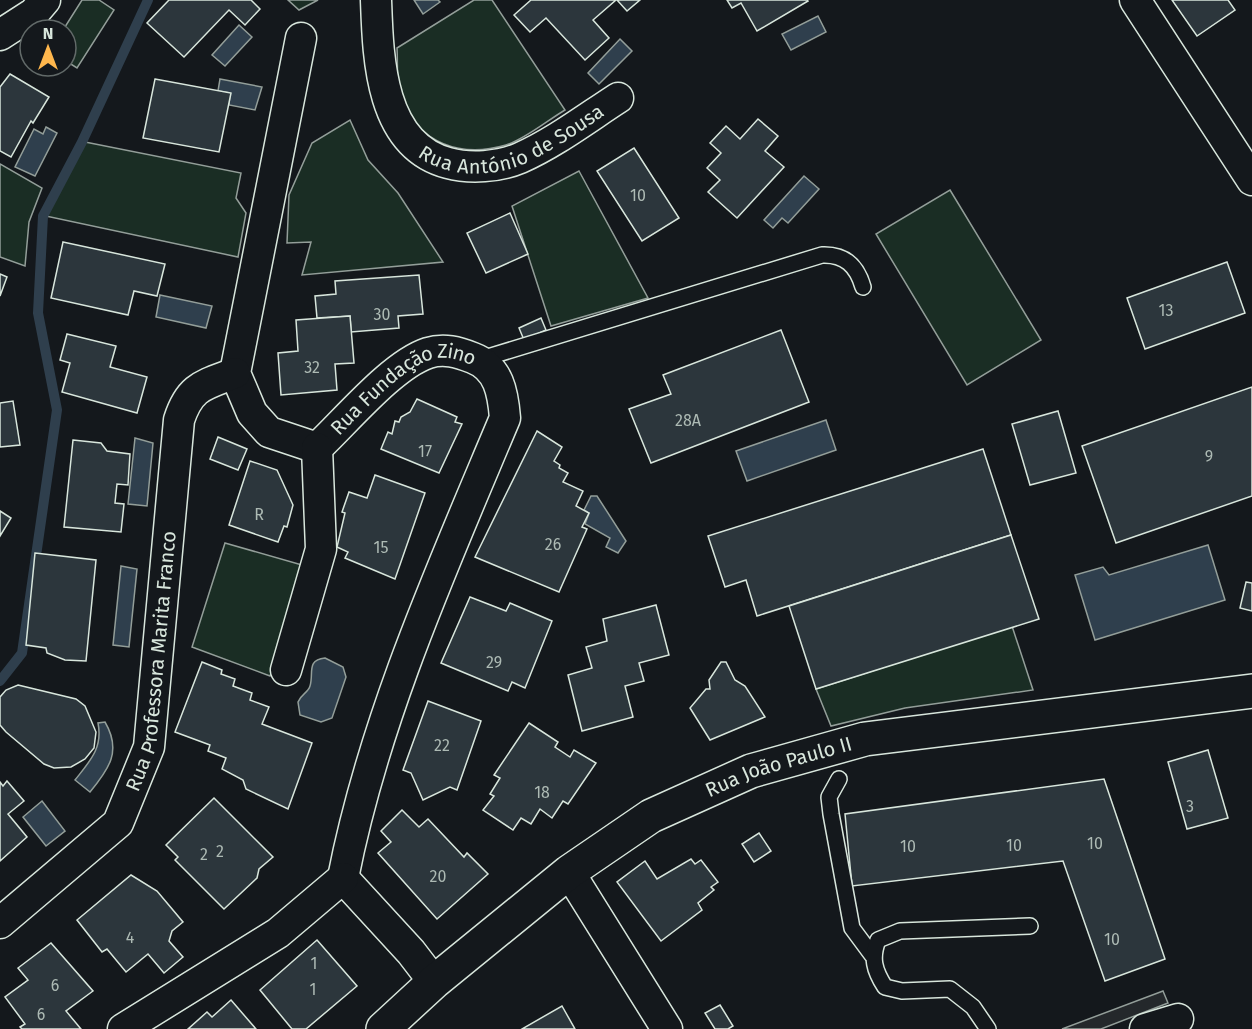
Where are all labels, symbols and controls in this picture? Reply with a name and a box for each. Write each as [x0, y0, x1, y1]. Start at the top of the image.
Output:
north arrow [18, 18, 78, 78]
text: N [43, 24, 53, 43]
street label: Rua António de Sousa [414, 99, 608, 178]
house number: 10 [630, 186, 646, 205]
house number: 13 [1159, 301, 1173, 320]
house number: 30 [374, 305, 391, 324]
street label: Rua Fundação Zino [325, 339, 480, 440]
house number: 32 [304, 358, 320, 377]
house number: 28A [675, 411, 702, 430]
house number: 17 [418, 442, 432, 461]
house number: 9 [1205, 447, 1213, 466]
house number: R [254, 505, 264, 524]
street label: Rua Professora Marita Franco [120, 530, 181, 795]
house number: 26 [545, 535, 561, 554]
house number: 15 [374, 538, 388, 557]
house number: 29 [486, 653, 502, 672]
street label: Rua João Paulo II [701, 731, 854, 802]
house number: 22 [434, 736, 450, 755]
house number: 18 [534, 783, 550, 802]
house number: 3 [1186, 797, 1194, 816]
house number: 10 [1087, 834, 1103, 853]
house number: 10 [1006, 836, 1022, 855]
house number: 10 [900, 837, 916, 856]
house number: 2 [216, 842, 224, 861]
house number: 2 [200, 845, 208, 864]
house number: 20 [430, 867, 446, 886]
house number: 4 [126, 928, 135, 947]
house number: 10 [1104, 930, 1120, 949]
house number: 1 [311, 954, 317, 973]
house number: 6 [51, 976, 59, 995]
house number: 1 [310, 980, 316, 999]
house number: 6 [37, 1005, 45, 1024]

